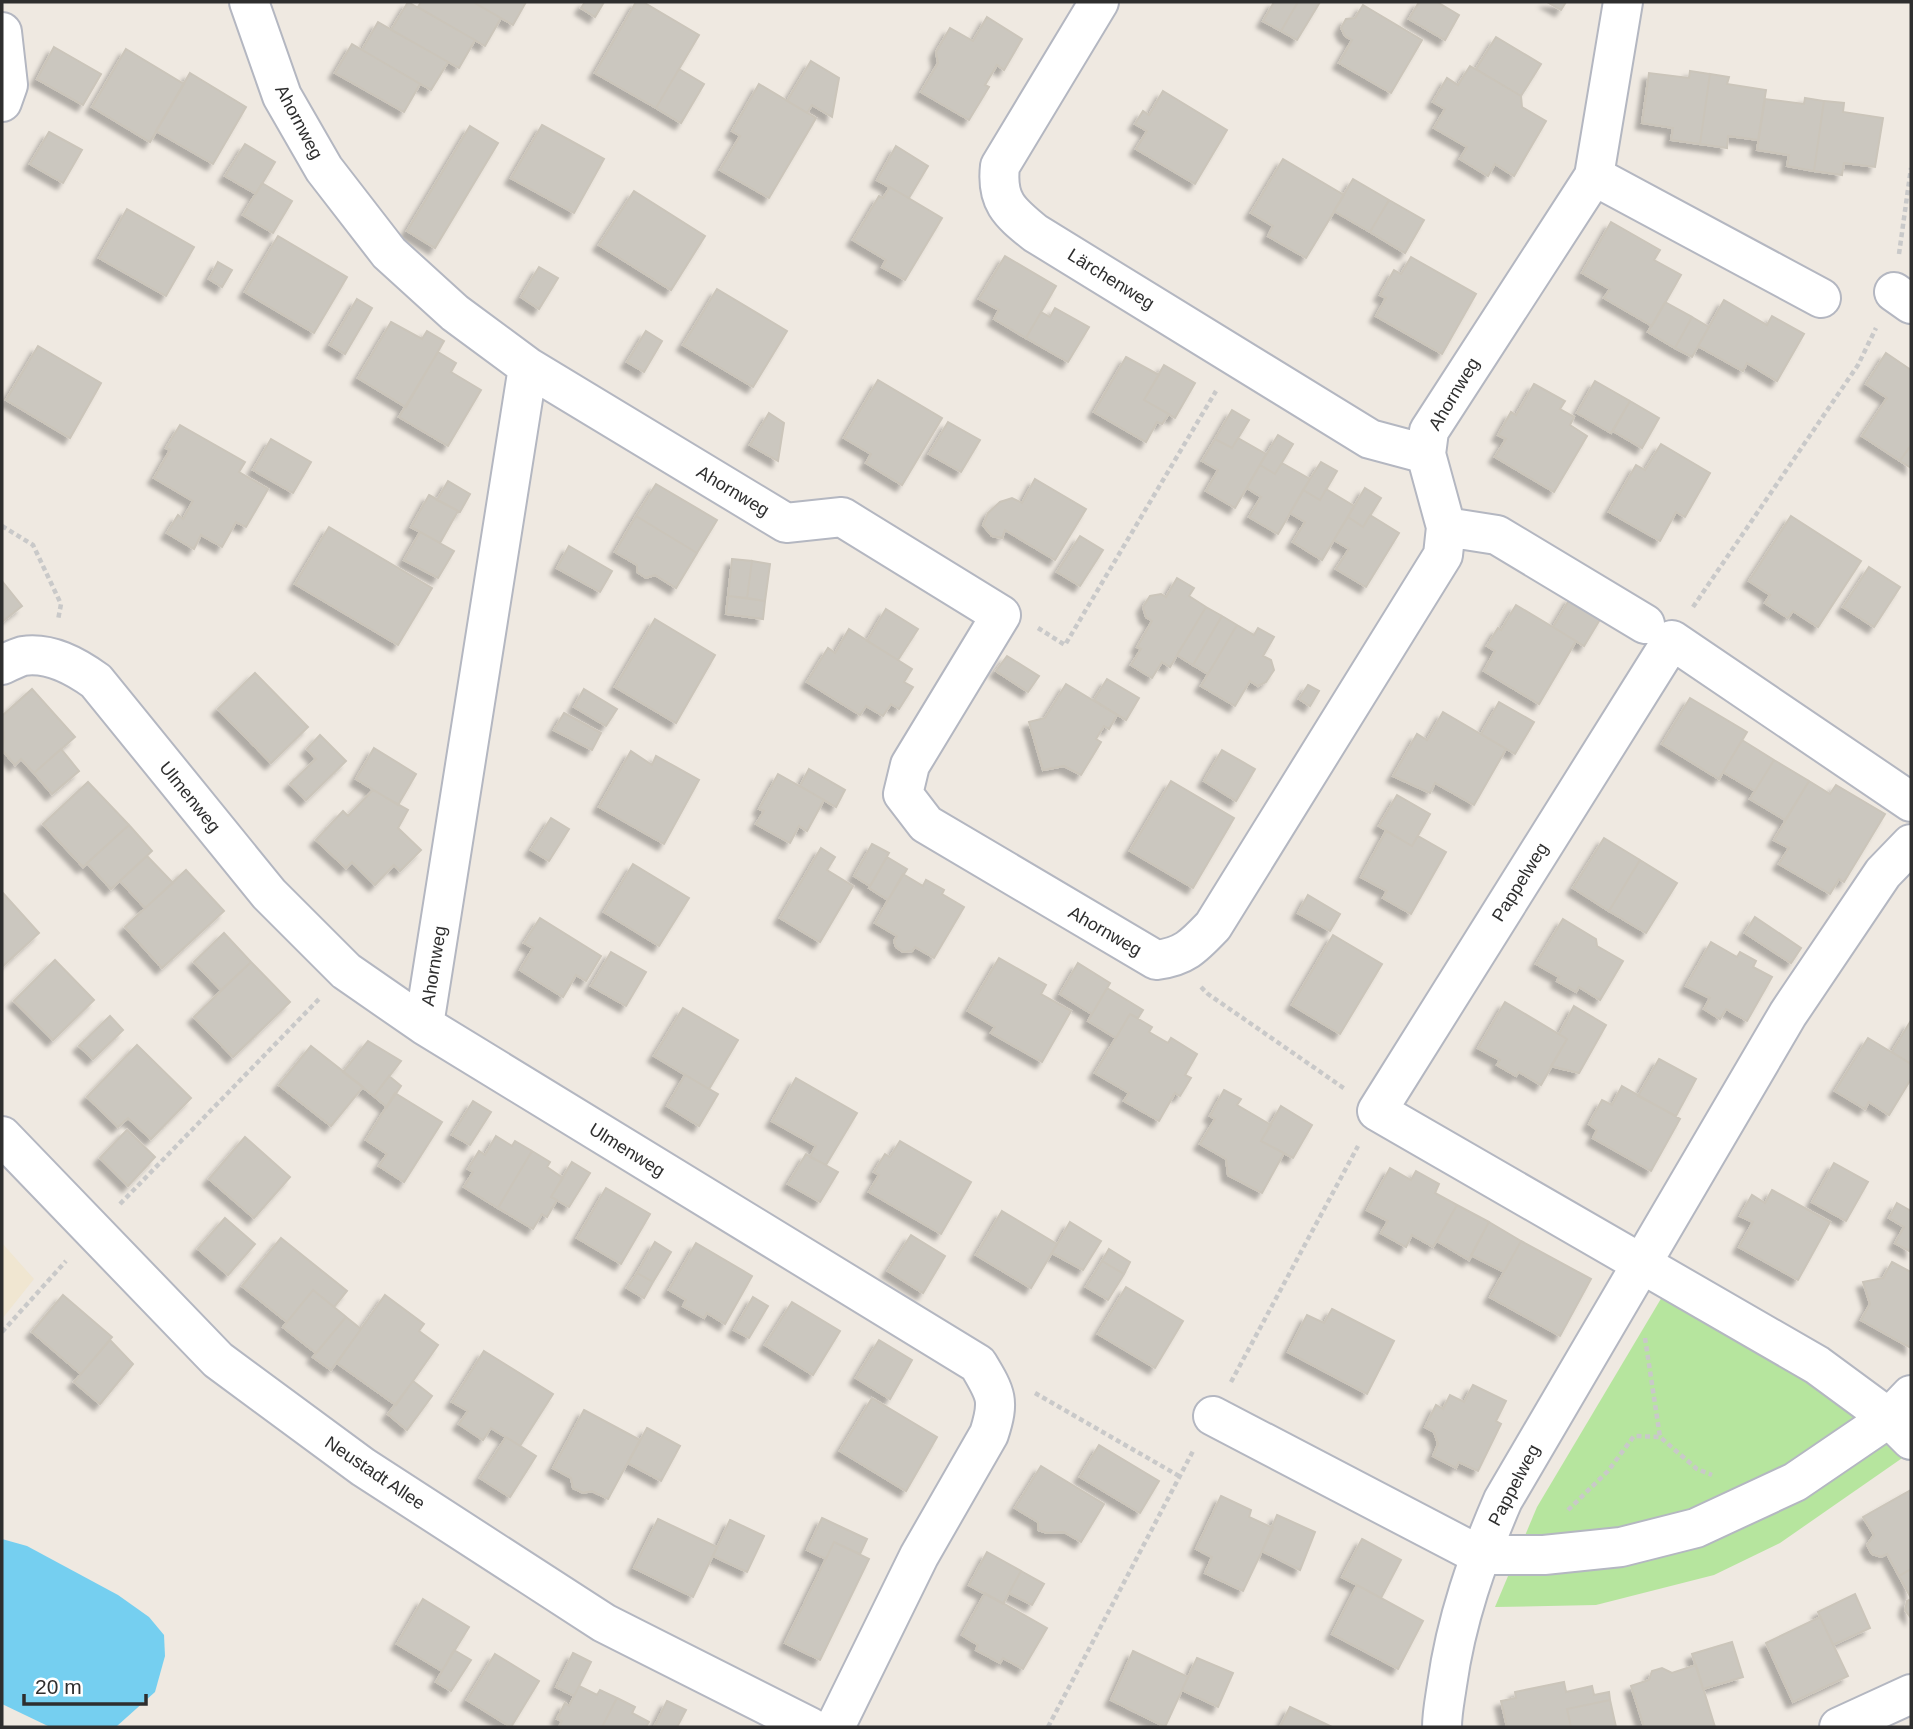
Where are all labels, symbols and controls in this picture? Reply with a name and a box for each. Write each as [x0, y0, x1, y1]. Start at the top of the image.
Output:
street label: Ahornweg [271, 82, 327, 162]
street label: Lärchenweg [1064, 245, 1158, 313]
street label: Ahornweg [1425, 354, 1483, 434]
street label: Ahornweg [693, 462, 773, 520]
street label: Ulmenweg [155, 758, 225, 836]
street label: Pappelweg [1488, 839, 1552, 925]
street label: Ahornweg [1065, 902, 1145, 960]
street label: Ahornweg [418, 924, 450, 1008]
street label: Ulmenweg [586, 1119, 668, 1181]
street label: Neustadt Allee [321, 1432, 429, 1514]
street label: Pappelweg [1484, 1441, 1544, 1529]
scale bar [24, 1662, 147, 1706]
text: 20 m [35, 1675, 82, 1698]

